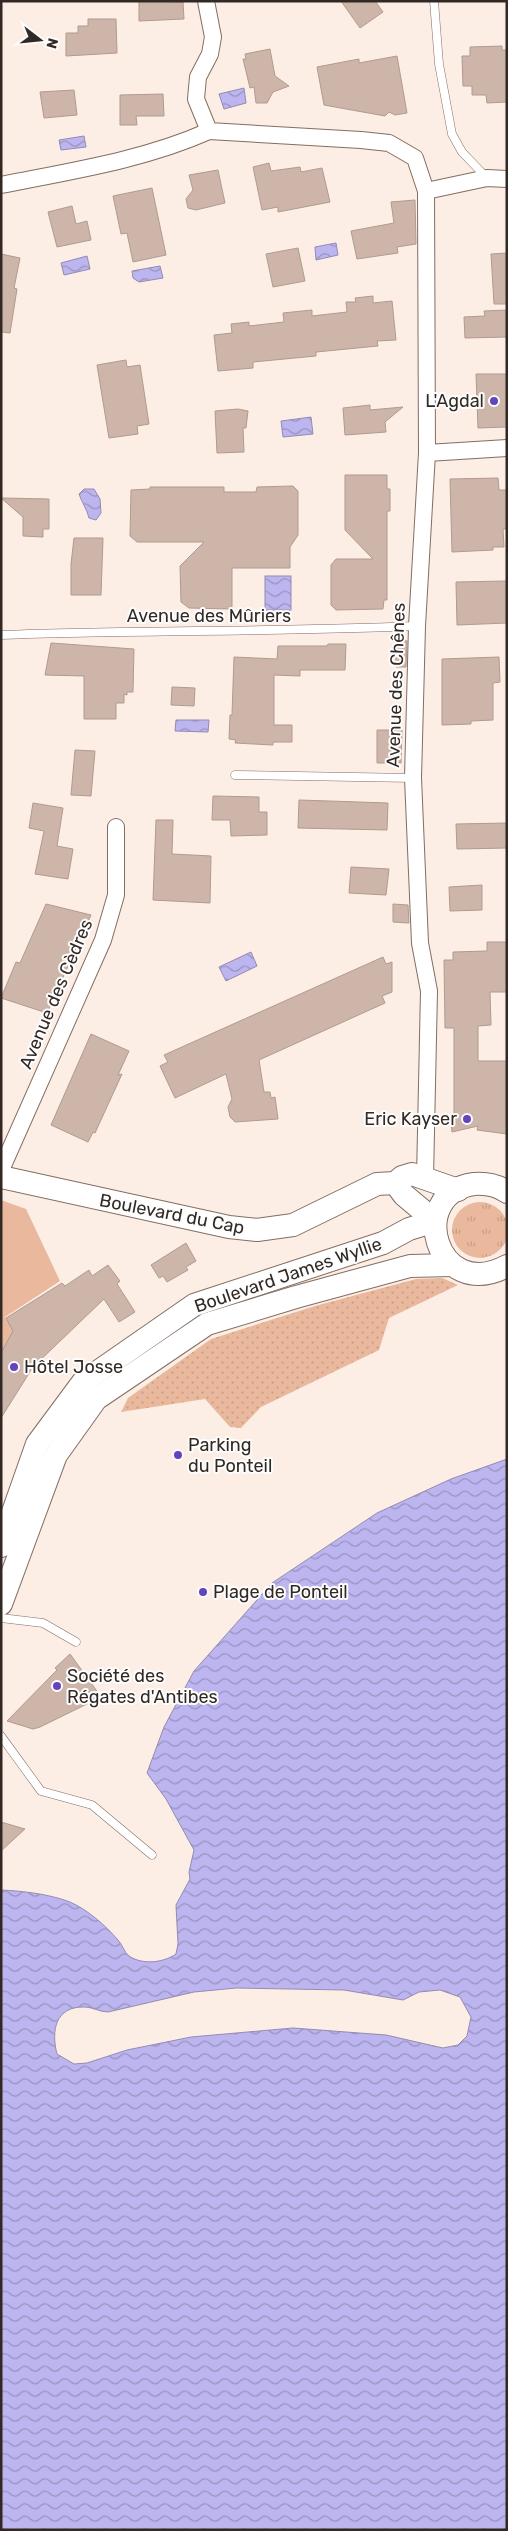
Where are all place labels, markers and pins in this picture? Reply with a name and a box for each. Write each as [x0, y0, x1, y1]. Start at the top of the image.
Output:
place label: L'Agdal [425, 390, 484, 412]
marker: L'Agdal [488, 395, 500, 407]
place label: Eric Kayser [364, 1108, 457, 1130]
marker: Eric Kayser [461, 1113, 473, 1125]
place label: Hôtel Josse [24, 1356, 123, 1378]
marker: Hôtel Josse [8, 1361, 20, 1373]
place label: Parking du Ponteil [188, 1434, 272, 1477]
marker: Parking du Ponteil [172, 1449, 184, 1461]
place label: Plage de Ponteil [213, 1581, 348, 1603]
marker: Plage de Ponteil [197, 1586, 209, 1598]
place label: Société des Régates d'Antibes [67, 1665, 218, 1708]
marker: Société des Régates d'Antibes [51, 1680, 63, 1692]

